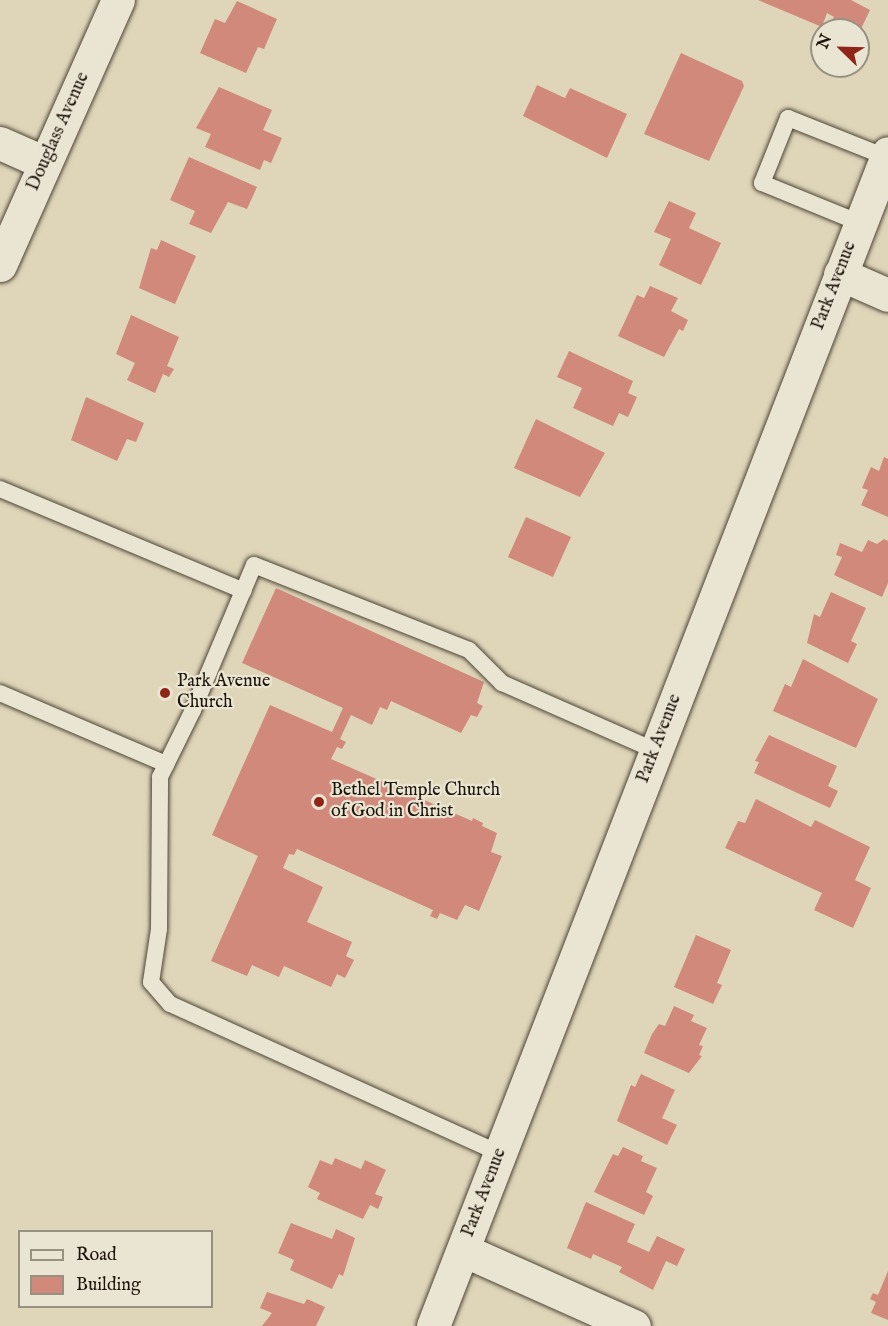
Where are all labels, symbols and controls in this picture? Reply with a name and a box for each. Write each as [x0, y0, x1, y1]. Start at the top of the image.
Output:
north arrow [810, 18, 870, 78]
text: N [813, 31, 837, 52]
street label: Douglass Avenue [23, 69, 95, 195]
street label: Park Avenue [808, 239, 862, 333]
place label: Park Avenue Church [177, 672, 270, 714]
marker: Park Avenue Church [158, 686, 172, 700]
street label: Park Avenue [633, 692, 687, 786]
place label: Bethel Temple Church of God in Christ [331, 781, 500, 824]
marker: Bethel Temple Church of God in Christ [312, 795, 326, 809]
street label: Park Avenue [458, 1146, 512, 1240]
legend [18, 1230, 213, 1308]
text: Road [76, 1244, 117, 1267]
text: Building [76, 1274, 141, 1297]

